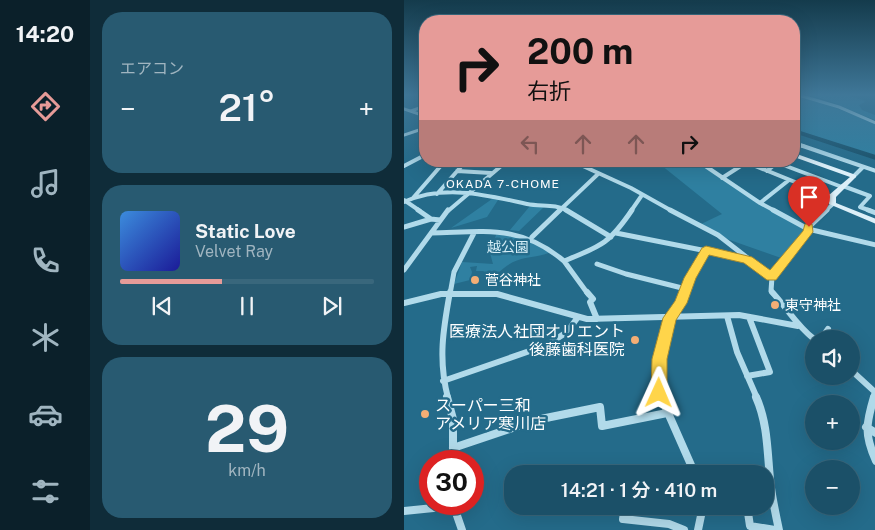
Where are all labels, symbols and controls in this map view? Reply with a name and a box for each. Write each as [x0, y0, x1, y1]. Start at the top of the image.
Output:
text: 14:20 [16, 21, 74, 47]
text: 200 m [527, 31, 633, 72]
icon: right [444, 35, 509, 100]
text: エアコン [120, 59, 184, 78]
text: 右折 [527, 78, 571, 104]
text: 21° [218, 85, 276, 130]
icon: directions [28, 89, 63, 124]
text: − [120, 92, 136, 125]
text: + [358, 92, 374, 125]
icon: left [516, 130, 544, 158]
icon: ahead [569, 130, 597, 158]
icon: ahead [622, 130, 650, 158]
icon: right [675, 130, 703, 158]
icon: music [28, 166, 63, 201]
pin [788, 176, 830, 227]
district label: OKADA 7-CHOME [446, 177, 560, 191]
icon: arrive [795, 183, 823, 211]
text: Static Love [195, 220, 296, 242]
park label: 越公園 [487, 239, 529, 255]
text: Velvet Ray [195, 242, 273, 261]
icon: phone [28, 243, 63, 278]
place label: 菅谷神社 [485, 272, 541, 288]
marker: 菅谷神社 [469, 274, 481, 286]
icon: previous [148, 292, 176, 320]
icon: pause [233, 292, 261, 320]
icon: next [318, 292, 346, 320]
place label: 東守神社 [785, 297, 841, 313]
marker: 東守神社 [769, 299, 781, 311]
icon: climate [28, 320, 63, 355]
place label: 医療法人社団オリエント 後藤歯科医院 [449, 322, 625, 359]
map controls [805, 330, 860, 515]
button: sound [805, 330, 860, 385]
marker: 医療法人社団オリエント 後藤歯科医院 [629, 334, 641, 346]
position arrow [632, 366, 684, 418]
text: 29 [205, 390, 289, 467]
button: + [805, 395, 860, 450]
place label: スーパー三和 アメリア寒川店 [435, 396, 546, 433]
icon: car [28, 397, 63, 432]
marker: スーパー三和 アメリア寒川店 [419, 408, 431, 420]
speed limit sign: 30 [419, 450, 484, 515]
button: − [805, 460, 860, 515]
text: km/h [228, 461, 266, 480]
icon: filters [28, 474, 63, 509]
text: 14:21 · 1 分 · 410 m [561, 479, 717, 501]

